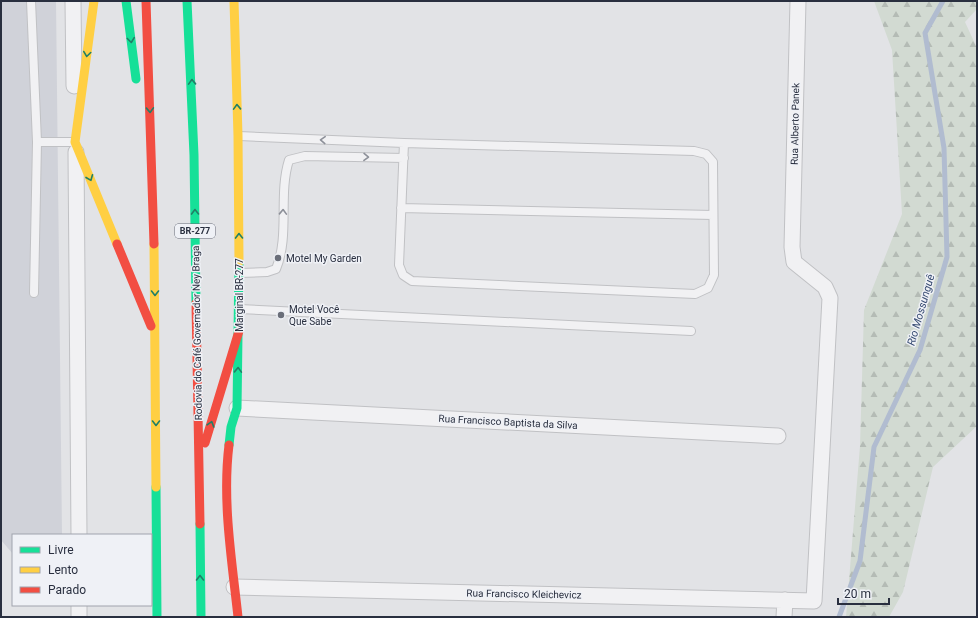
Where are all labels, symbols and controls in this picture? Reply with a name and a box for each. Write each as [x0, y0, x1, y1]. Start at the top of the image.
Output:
one-way arrow [127, 37, 136, 43]
one-way arrow [83, 50, 92, 57]
one-way arrow [187, 79, 196, 85]
street label: Rua Alberto Panek [789, 82, 801, 165]
one-way arrow [233, 104, 242, 110]
one-way arrow [146, 107, 155, 113]
one-way arrow [320, 136, 326, 144]
one-way arrow [363, 153, 369, 161]
one-way arrow [85, 173, 93, 181]
one-way arrow [191, 209, 199, 215]
one-way arrow [279, 209, 287, 215]
road number: BR-277 [175, 224, 215, 238]
one-way arrow [235, 233, 243, 239]
street label: Rodovia do Café Governador Ney Braga [190, 245, 204, 421]
marker: Motel My Garden [273, 253, 283, 263]
place label: Motel My Garden [286, 253, 362, 264]
street label: Marginal BR-277 [234, 258, 245, 332]
water label: Rio Mossunguê [905, 272, 937, 347]
one-way arrow [151, 290, 159, 296]
place label: Motel Você Que Sabe [289, 304, 339, 327]
marker: Motel Você Que Sabe [276, 310, 286, 320]
one-way arrow [234, 367, 243, 373]
street label: Rua Francisco Baptista da Silva [438, 413, 578, 431]
one-way arrow [152, 420, 160, 426]
one-way arrow [206, 420, 215, 427]
legend [12, 534, 152, 606]
text: Livre [48, 543, 74, 557]
text: Lento [48, 563, 78, 577]
one-way arrow [196, 575, 204, 581]
scale bar [838, 580, 889, 606]
text: Parado [48, 583, 86, 597]
street label: Rua Francisco Kleichevicz [466, 587, 582, 601]
text: 20 m [844, 587, 871, 601]

